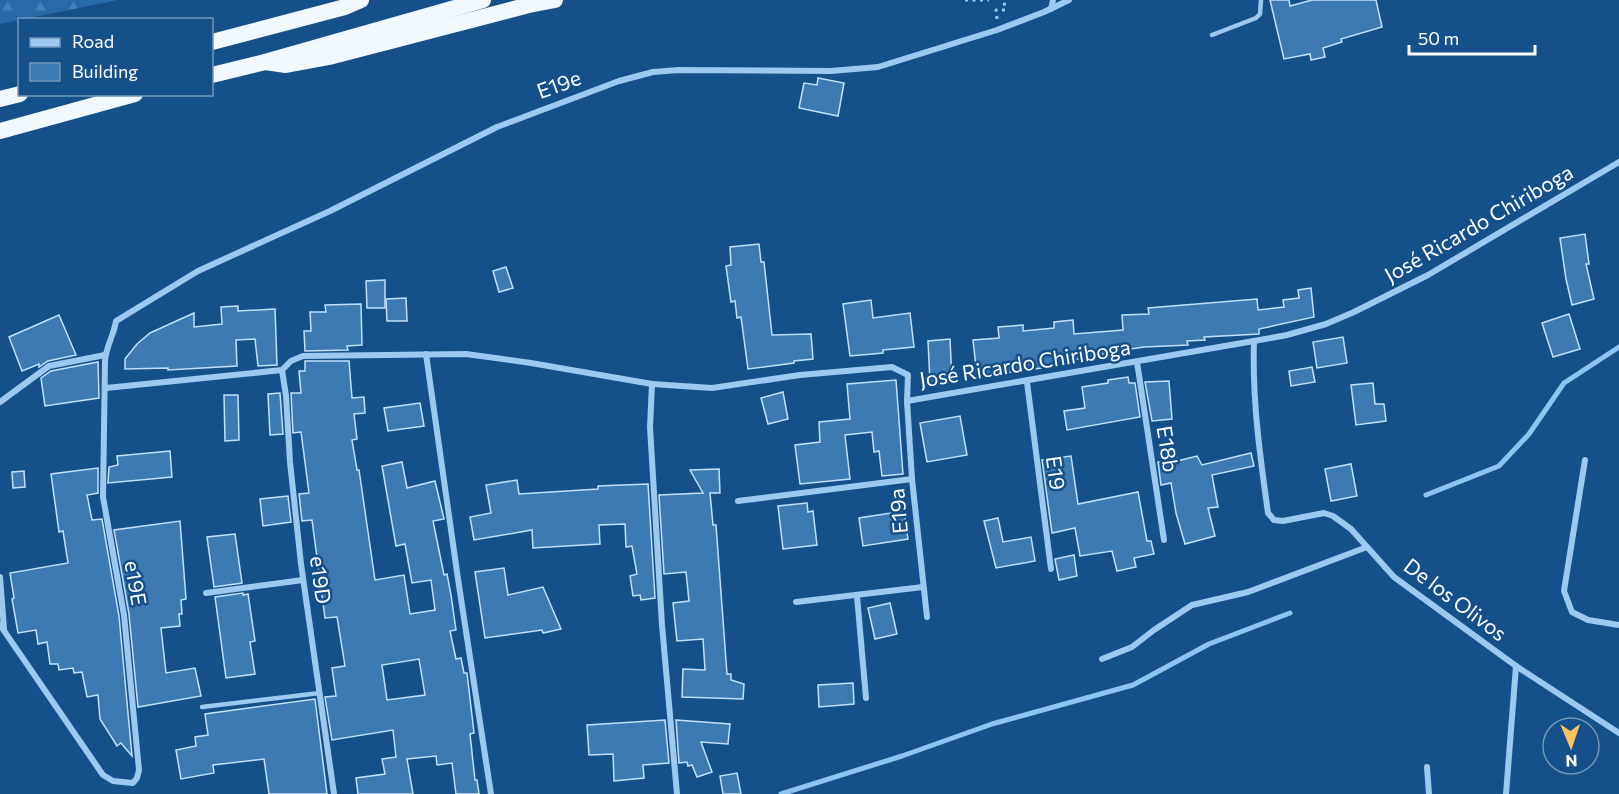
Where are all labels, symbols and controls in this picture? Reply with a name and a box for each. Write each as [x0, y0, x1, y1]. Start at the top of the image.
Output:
legend [18, 18, 213, 96]
scale bar [1409, 18, 1535, 56]
text: 50 m [1418, 27, 1459, 49]
text: Road [72, 30, 114, 52]
text: Building [72, 60, 138, 82]
street label: E19e [533, 64, 584, 103]
street label: José Ricardo Chiriboga [1380, 159, 1577, 287]
street label: José Ricardo Chiriboga [917, 333, 1132, 392]
street label: E18b [1152, 424, 1184, 474]
street label: E19 [1042, 454, 1071, 491]
street label: E19a [883, 488, 912, 535]
street label: De los Olivos [1400, 552, 1512, 645]
street label: e19D [306, 554, 337, 605]
street label: e19E [120, 558, 153, 607]
north arrow [1541, 716, 1601, 776]
text: N [1565, 752, 1578, 771]

